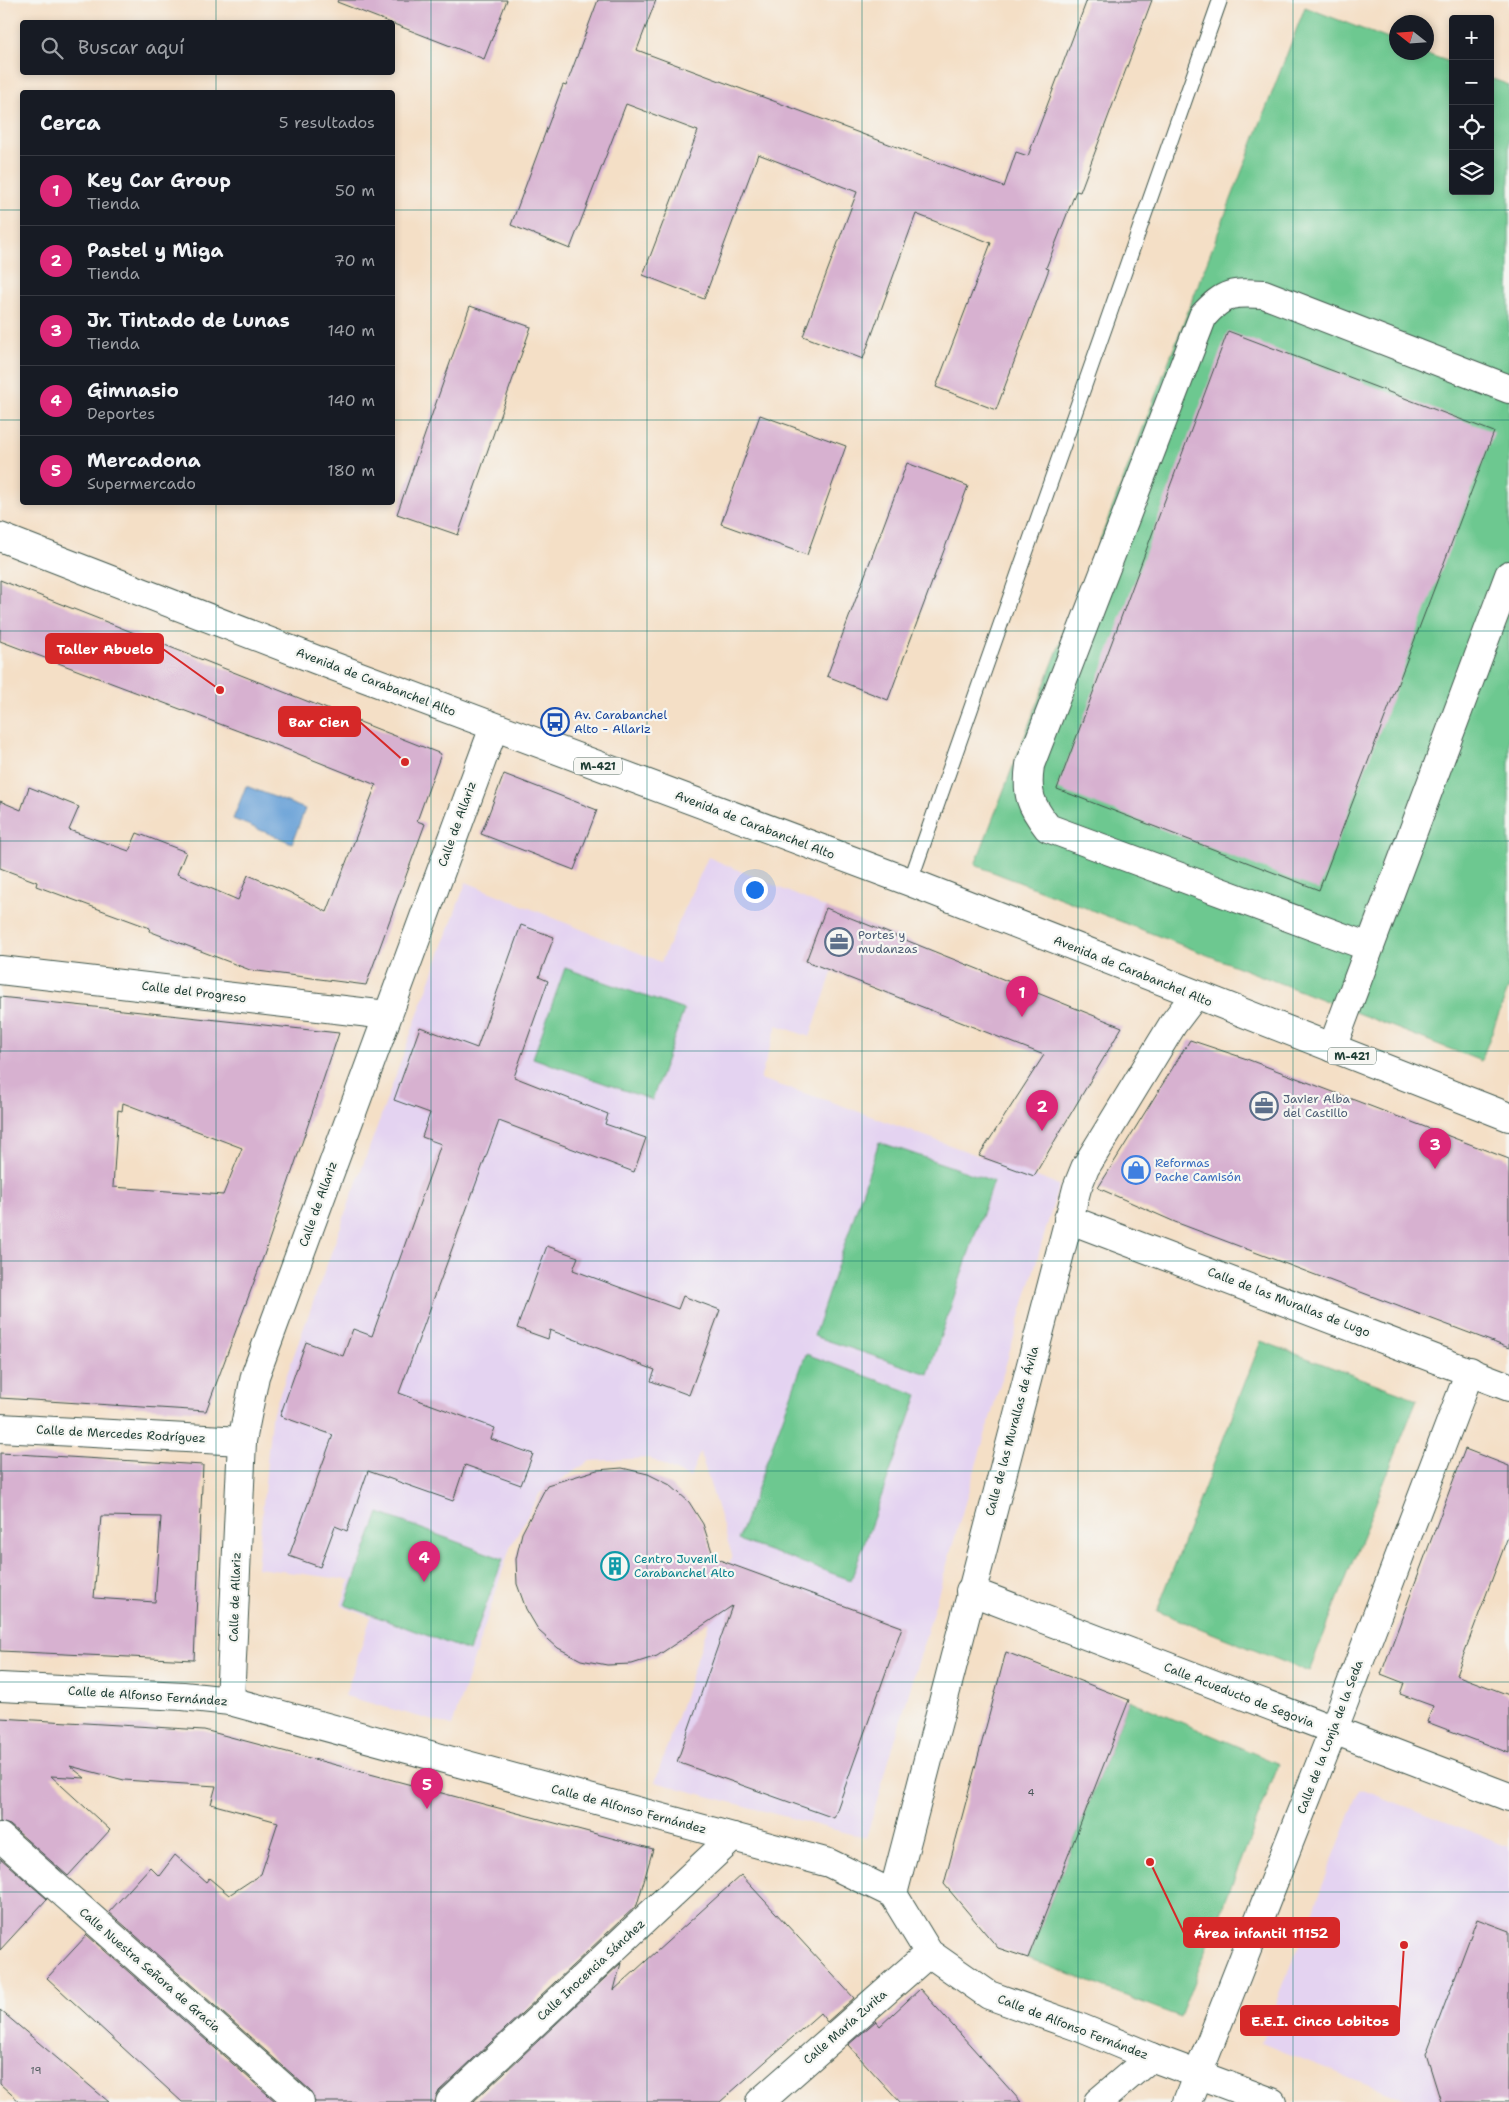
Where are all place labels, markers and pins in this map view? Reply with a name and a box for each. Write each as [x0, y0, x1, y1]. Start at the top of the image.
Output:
callout: Taller Abuelo [46, 634, 163, 663]
callout: Bar Cien [279, 707, 360, 736]
bus stop icon: Av. Carabanchel Alto - Allariz [540, 707, 570, 737]
place label: Av. Carabanchel Alto - Allariz [574, 707, 668, 737]
office icon: Portes y mudanzas [824, 927, 854, 957]
place label: Portes y mudanzas [858, 927, 918, 957]
pin: 1 [1006, 976, 1038, 1017]
pin: 2 [1026, 1090, 1058, 1131]
office icon: Javier Alba del Castillo [1249, 1091, 1279, 1121]
place label: Javier Alba del Castillo [1283, 1091, 1350, 1121]
pin: 3 [1419, 1128, 1451, 1169]
shop icon: Reformas Pache Camisón [1121, 1155, 1151, 1185]
place label: Reformas Pache Camisón [1155, 1155, 1241, 1185]
pin: 4 [408, 1541, 440, 1582]
building icon: Centro Juvenil Carabanchel Alto [600, 1551, 630, 1581]
place label: Centro Juvenil Carabanchel Alto [634, 1551, 734, 1581]
pin: 5 [411, 1768, 443, 1809]
callout: Área infantil 11152 [1184, 1918, 1339, 1947]
callout: E.E.I. Cinco Lobitos [1241, 2006, 1399, 2035]

